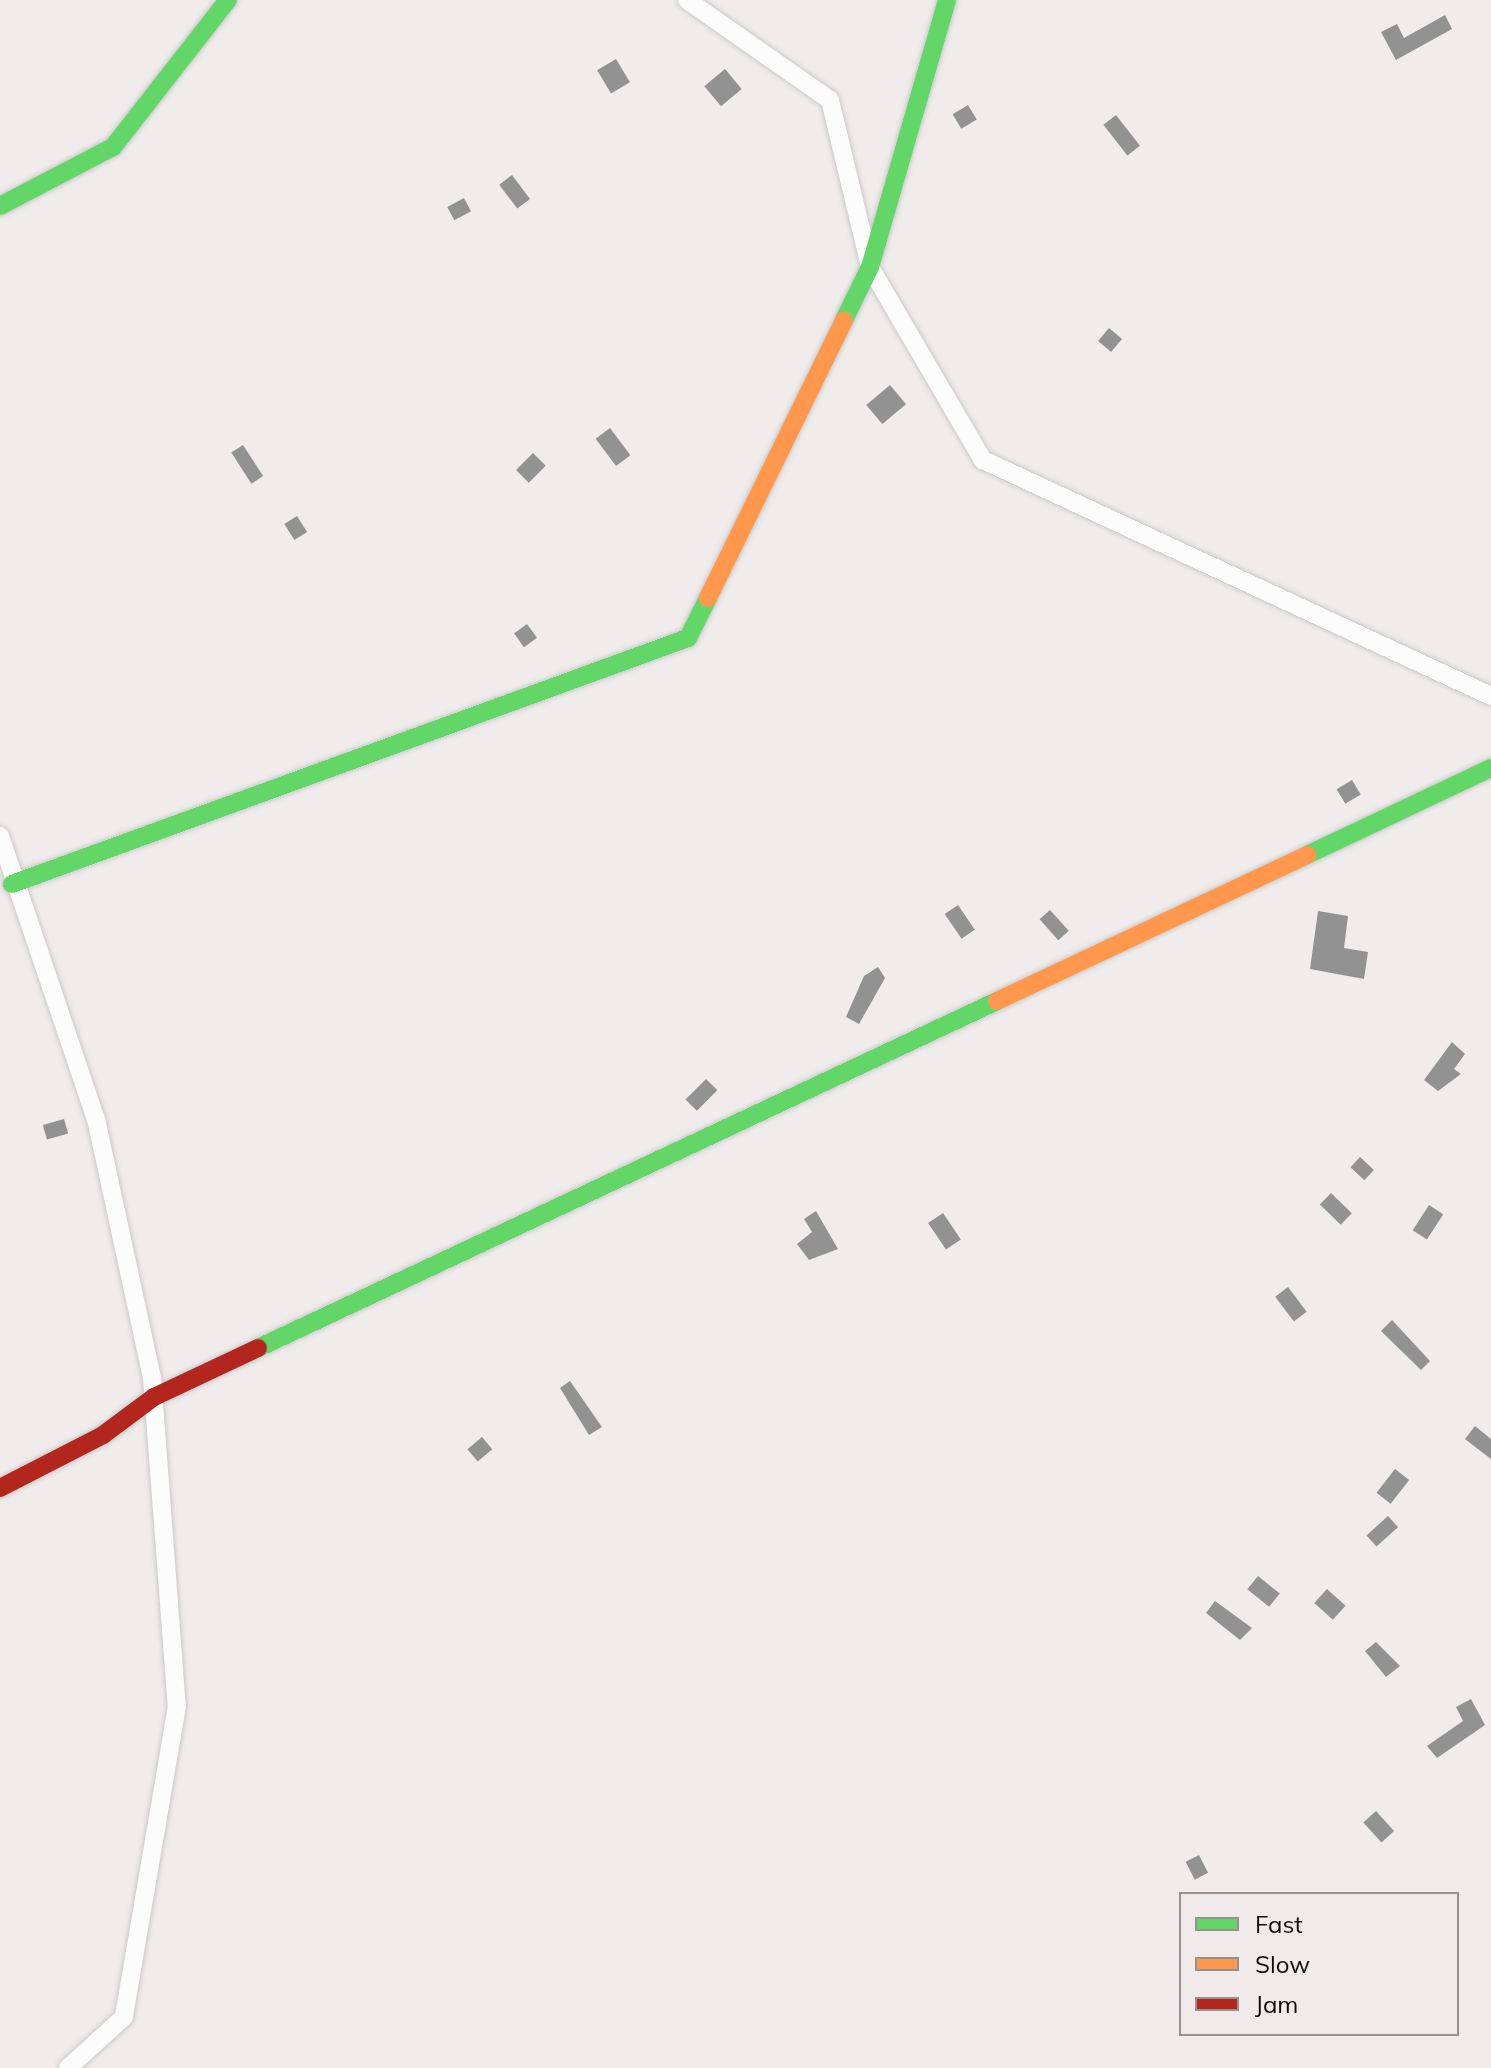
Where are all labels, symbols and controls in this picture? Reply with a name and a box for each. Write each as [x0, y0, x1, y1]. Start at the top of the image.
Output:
legend [1179, 1892, 1459, 2036]
text: Fast [1255, 1909, 1303, 1939]
text: Slow [1255, 1949, 1310, 1979]
text: Jam [1255, 1989, 1298, 2019]

